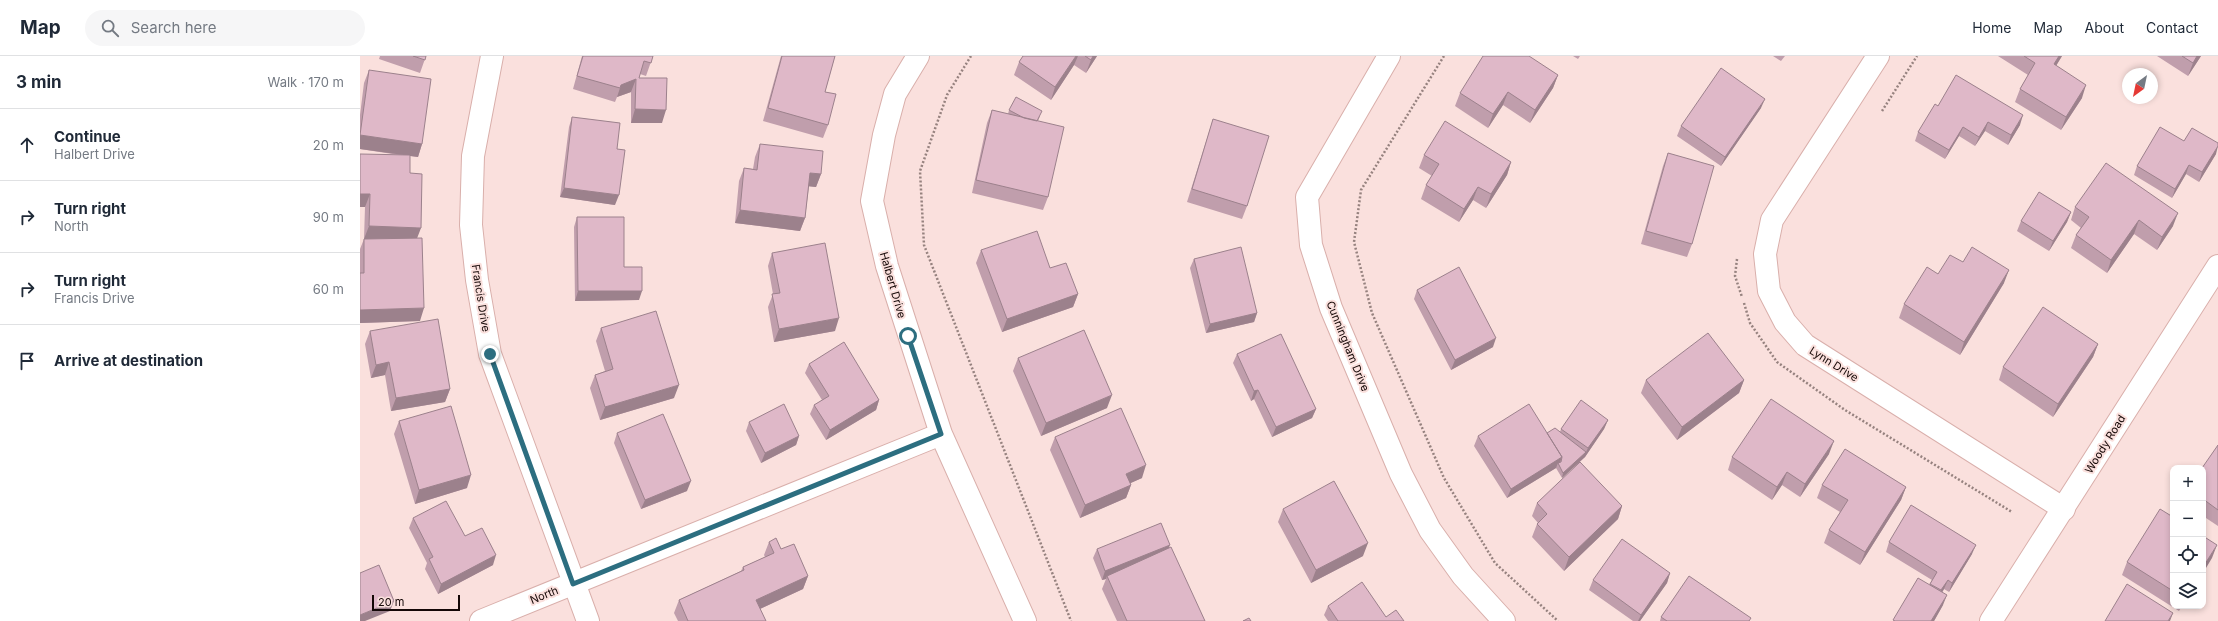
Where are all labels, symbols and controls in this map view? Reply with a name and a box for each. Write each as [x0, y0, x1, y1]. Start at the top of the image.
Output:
search box [85, 10, 365, 46]
text: Map [20, 16, 61, 39]
icon: search [99, 17, 121, 39]
text: Search here [131, 18, 216, 37]
text: Home [1972, 19, 2011, 36]
text: Map [2033, 19, 2063, 36]
text: About [2085, 19, 2124, 36]
text: Contact [2146, 19, 2198, 36]
north arrow [2122, 68, 2158, 104]
text: 3 min [16, 72, 62, 92]
text: Walk · 170 m [268, 74, 344, 90]
text: Continue [54, 127, 121, 146]
icon: ahead [16, 134, 38, 156]
text: 20 m [313, 137, 344, 153]
text: Halbert Drive [54, 146, 135, 162]
text: Turn right [54, 199, 126, 218]
icon: right [16, 206, 38, 228]
text: 90 m [313, 209, 344, 225]
text: North [54, 218, 89, 234]
street label: Halbert Drive [877, 250, 909, 320]
street label: Francis Drive [469, 263, 493, 333]
text: Turn right [54, 271, 126, 290]
icon: right [16, 278, 38, 300]
text: 60 m [313, 281, 344, 297]
text: Francis Drive [54, 290, 135, 306]
street label: Cunningham Drive [1323, 299, 1373, 393]
route start [899, 327, 917, 345]
street label: Lynn Drive [1807, 343, 1861, 385]
route end [481, 345, 499, 363]
icon: arrive [16, 350, 38, 372]
text: Arrive at destination [54, 351, 203, 370]
street label: Woody Road [2082, 412, 2128, 476]
map controls [2170, 465, 2206, 609]
button: + [2170, 465, 2206, 501]
button: − [2170, 501, 2206, 537]
button: locate [2170, 537, 2206, 573]
button: layers [2170, 573, 2206, 609]
street label: North [528, 583, 560, 607]
scale bar [372, 593, 460, 612]
text: 20 m [378, 595, 404, 609]

